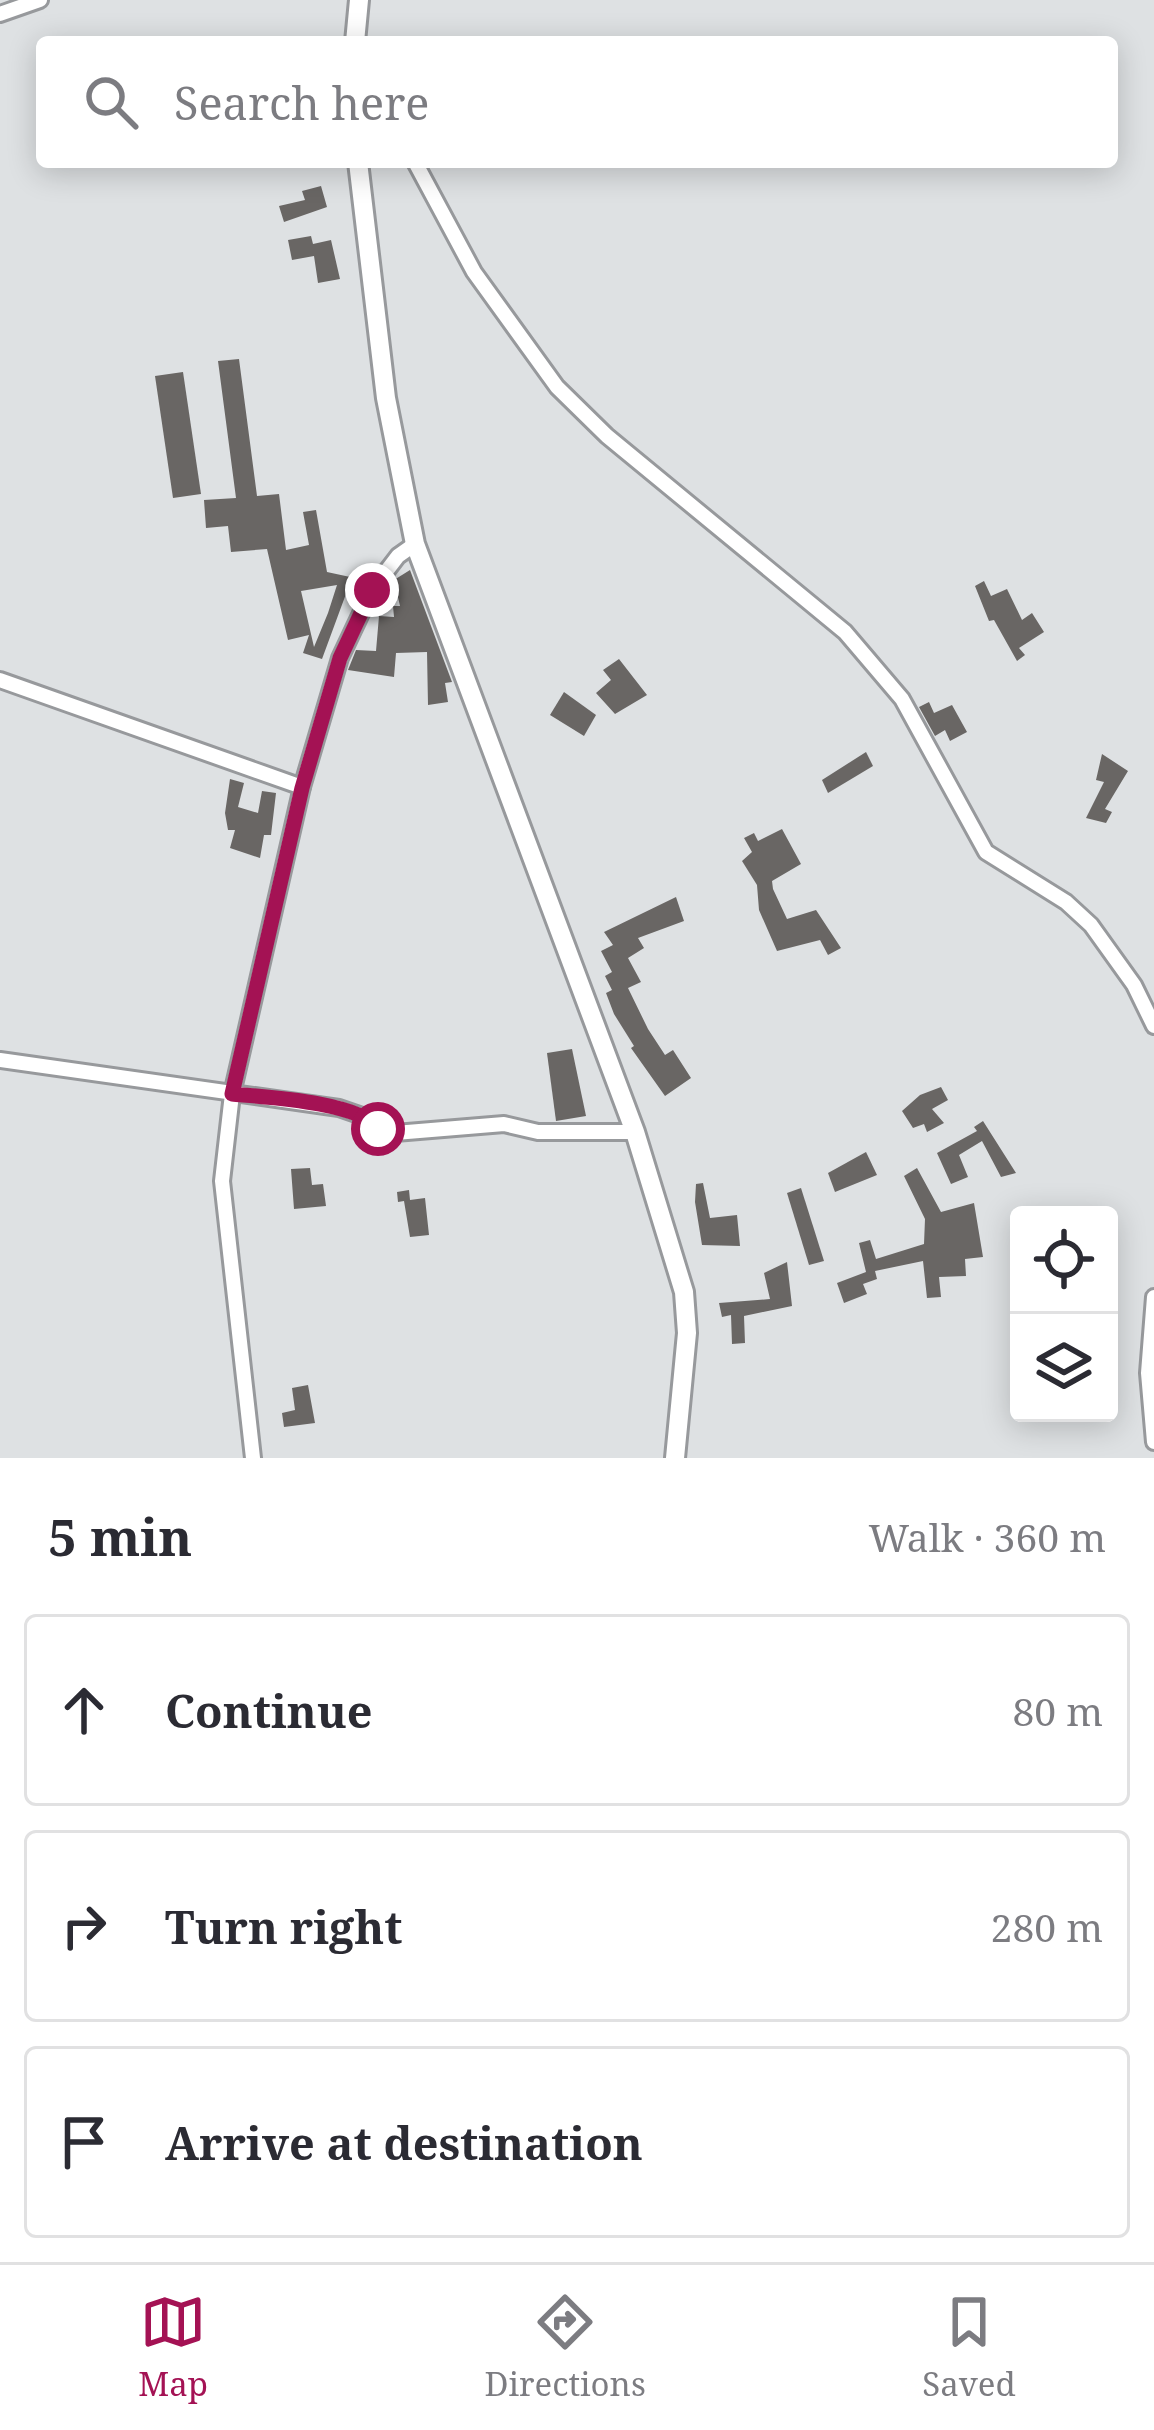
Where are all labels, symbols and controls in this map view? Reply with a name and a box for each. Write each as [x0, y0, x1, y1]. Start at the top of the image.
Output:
search box [36, 36, 1118, 168]
icon: search [78, 69, 144, 135]
text: Search here [174, 72, 429, 133]
route end [345, 563, 399, 617]
route start [351, 1102, 405, 1156]
map controls [1010, 1206, 1118, 1422]
button: locate [1010, 1206, 1118, 1314]
button: layers [1010, 1314, 1118, 1422]
text: 5 min [48, 1501, 192, 1571]
text: Walk · 360 m [869, 1510, 1106, 1563]
icon: ahead [51, 1677, 117, 1743]
text: Continue [165, 1680, 373, 1741]
text: 80 m [1012, 1684, 1103, 1737]
icon: right [51, 1893, 117, 1959]
text: Turn right [165, 1896, 402, 1957]
text: 280 m [991, 1900, 1103, 1953]
icon: arrive [51, 2109, 117, 2175]
text: Arrive at destination [165, 2112, 643, 2173]
tab: Map [138, 2289, 208, 2406]
tab: Directions [484, 2289, 646, 2406]
tab: Saved [922, 2289, 1016, 2406]

